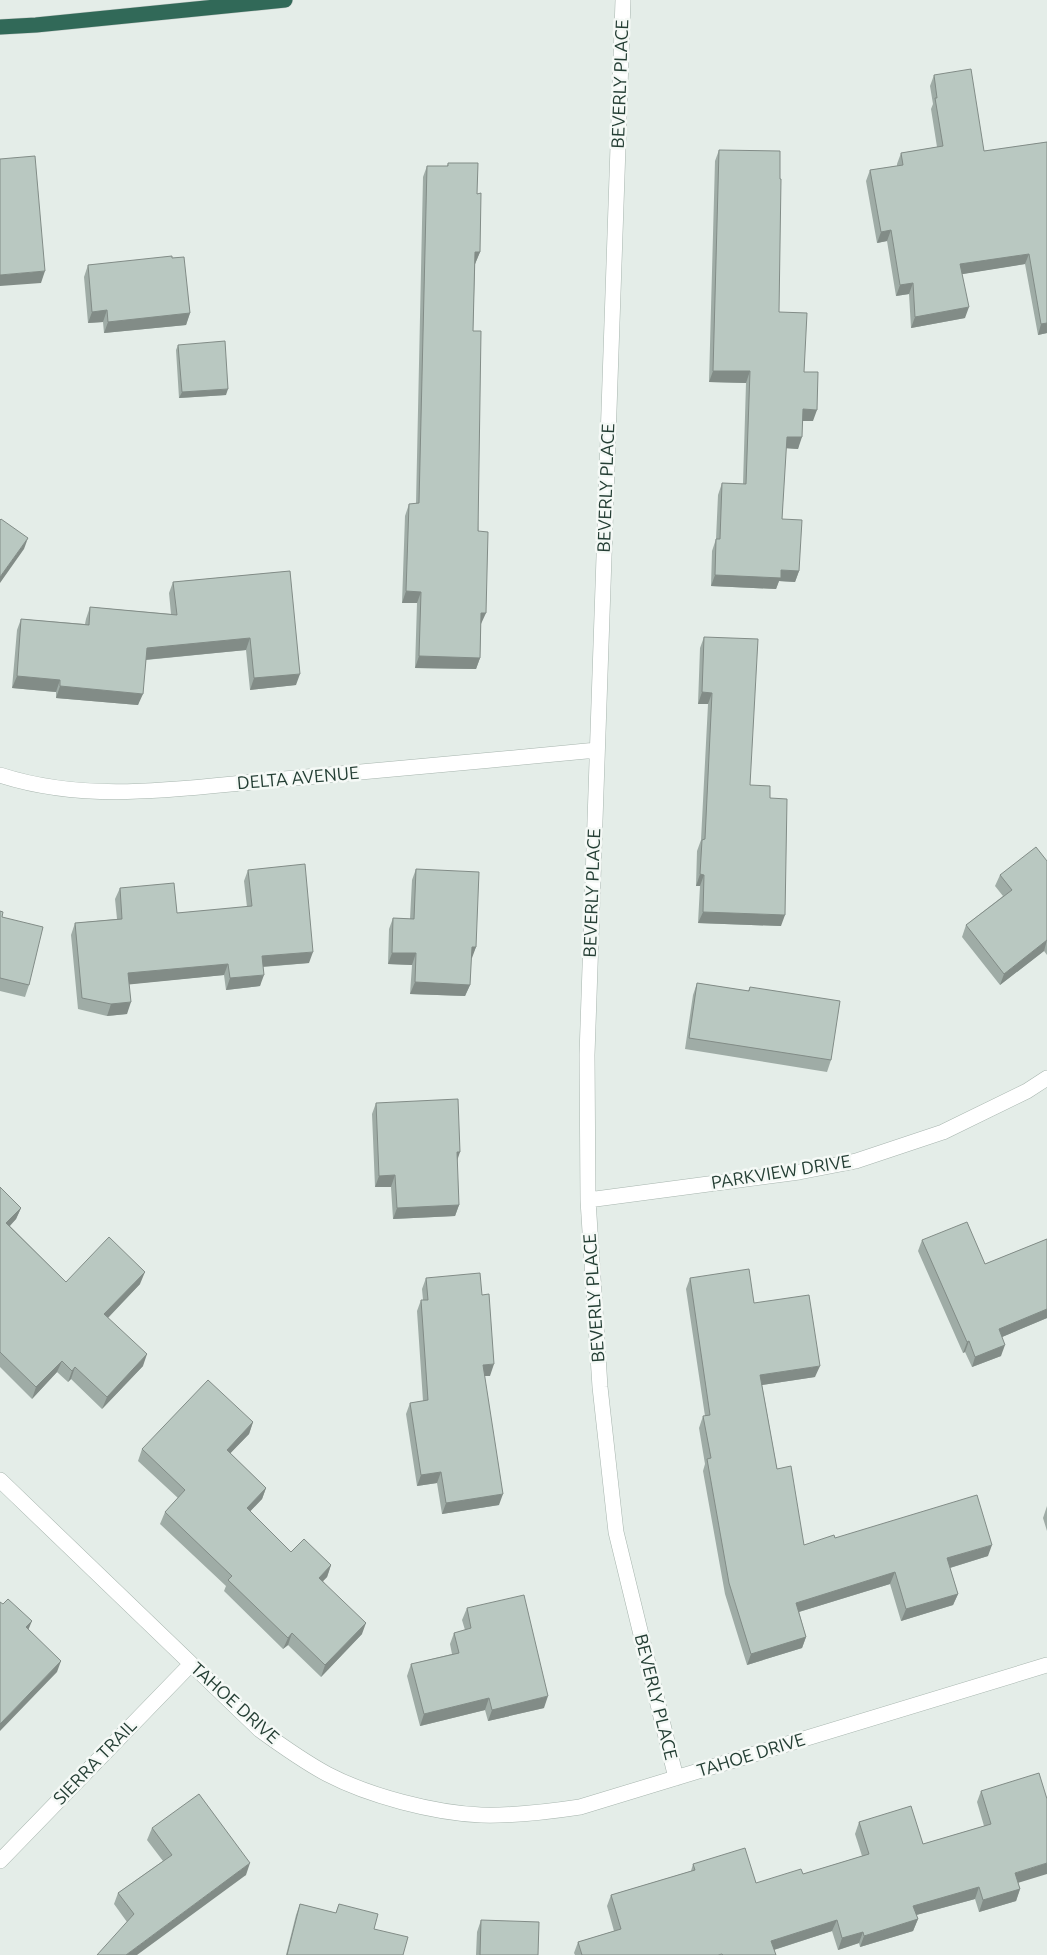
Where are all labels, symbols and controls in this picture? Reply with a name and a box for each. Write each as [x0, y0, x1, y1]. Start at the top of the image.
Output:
street label: BEVERLY PLACE [607, 19, 631, 149]
street label: BEVERLY PLACE [593, 423, 617, 553]
street label: DELTA AVENUE [236, 762, 360, 792]
street label: BEVERLY PLACE [579, 828, 603, 958]
street label: PARKVIEW DRIVE [710, 1150, 852, 1192]
street label: BEVERLY PLACE [579, 1233, 607, 1363]
street label: BEVERLY PLACE [632, 1632, 682, 1762]
street label: TAHOE DRIVE [188, 1658, 284, 1747]
street label: SIERRA TRAIL [49, 1715, 140, 1808]
street label: TAHOE DRIVE [694, 1728, 807, 1780]

